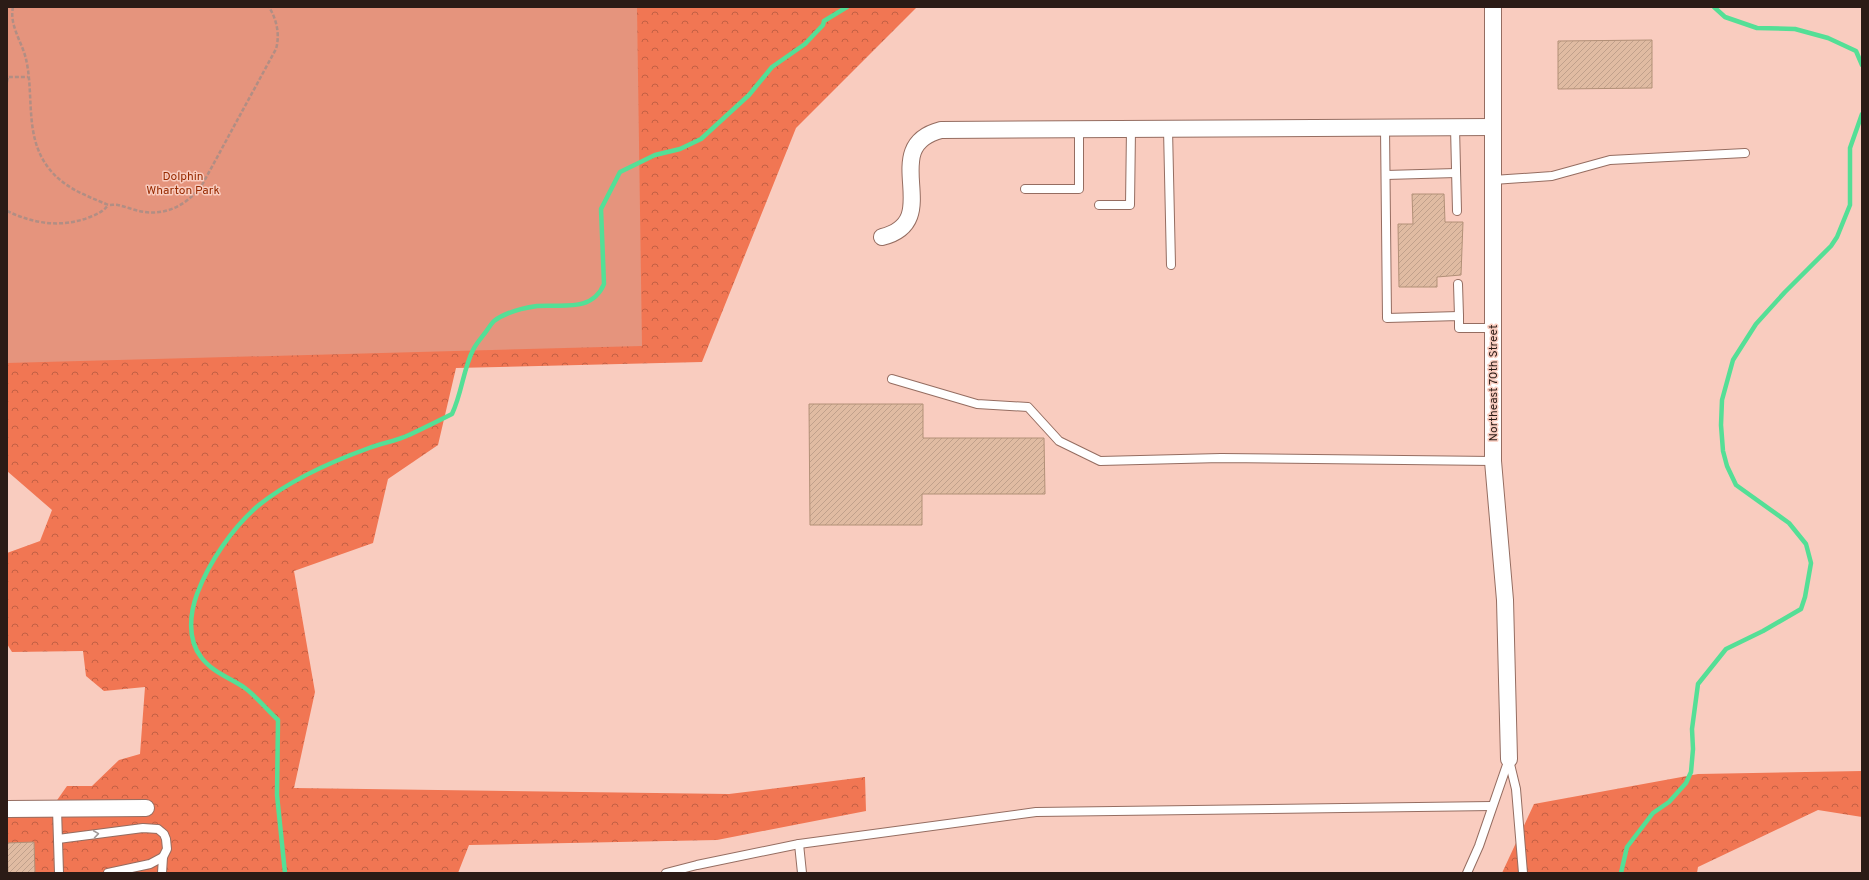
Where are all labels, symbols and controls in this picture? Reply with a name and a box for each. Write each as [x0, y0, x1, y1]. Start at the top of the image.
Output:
park label: Dolphin Wharton Park [146, 169, 220, 199]
street label: Northeast 70th Street [1486, 325, 1502, 441]
one-way arrow [93, 830, 99, 839]

